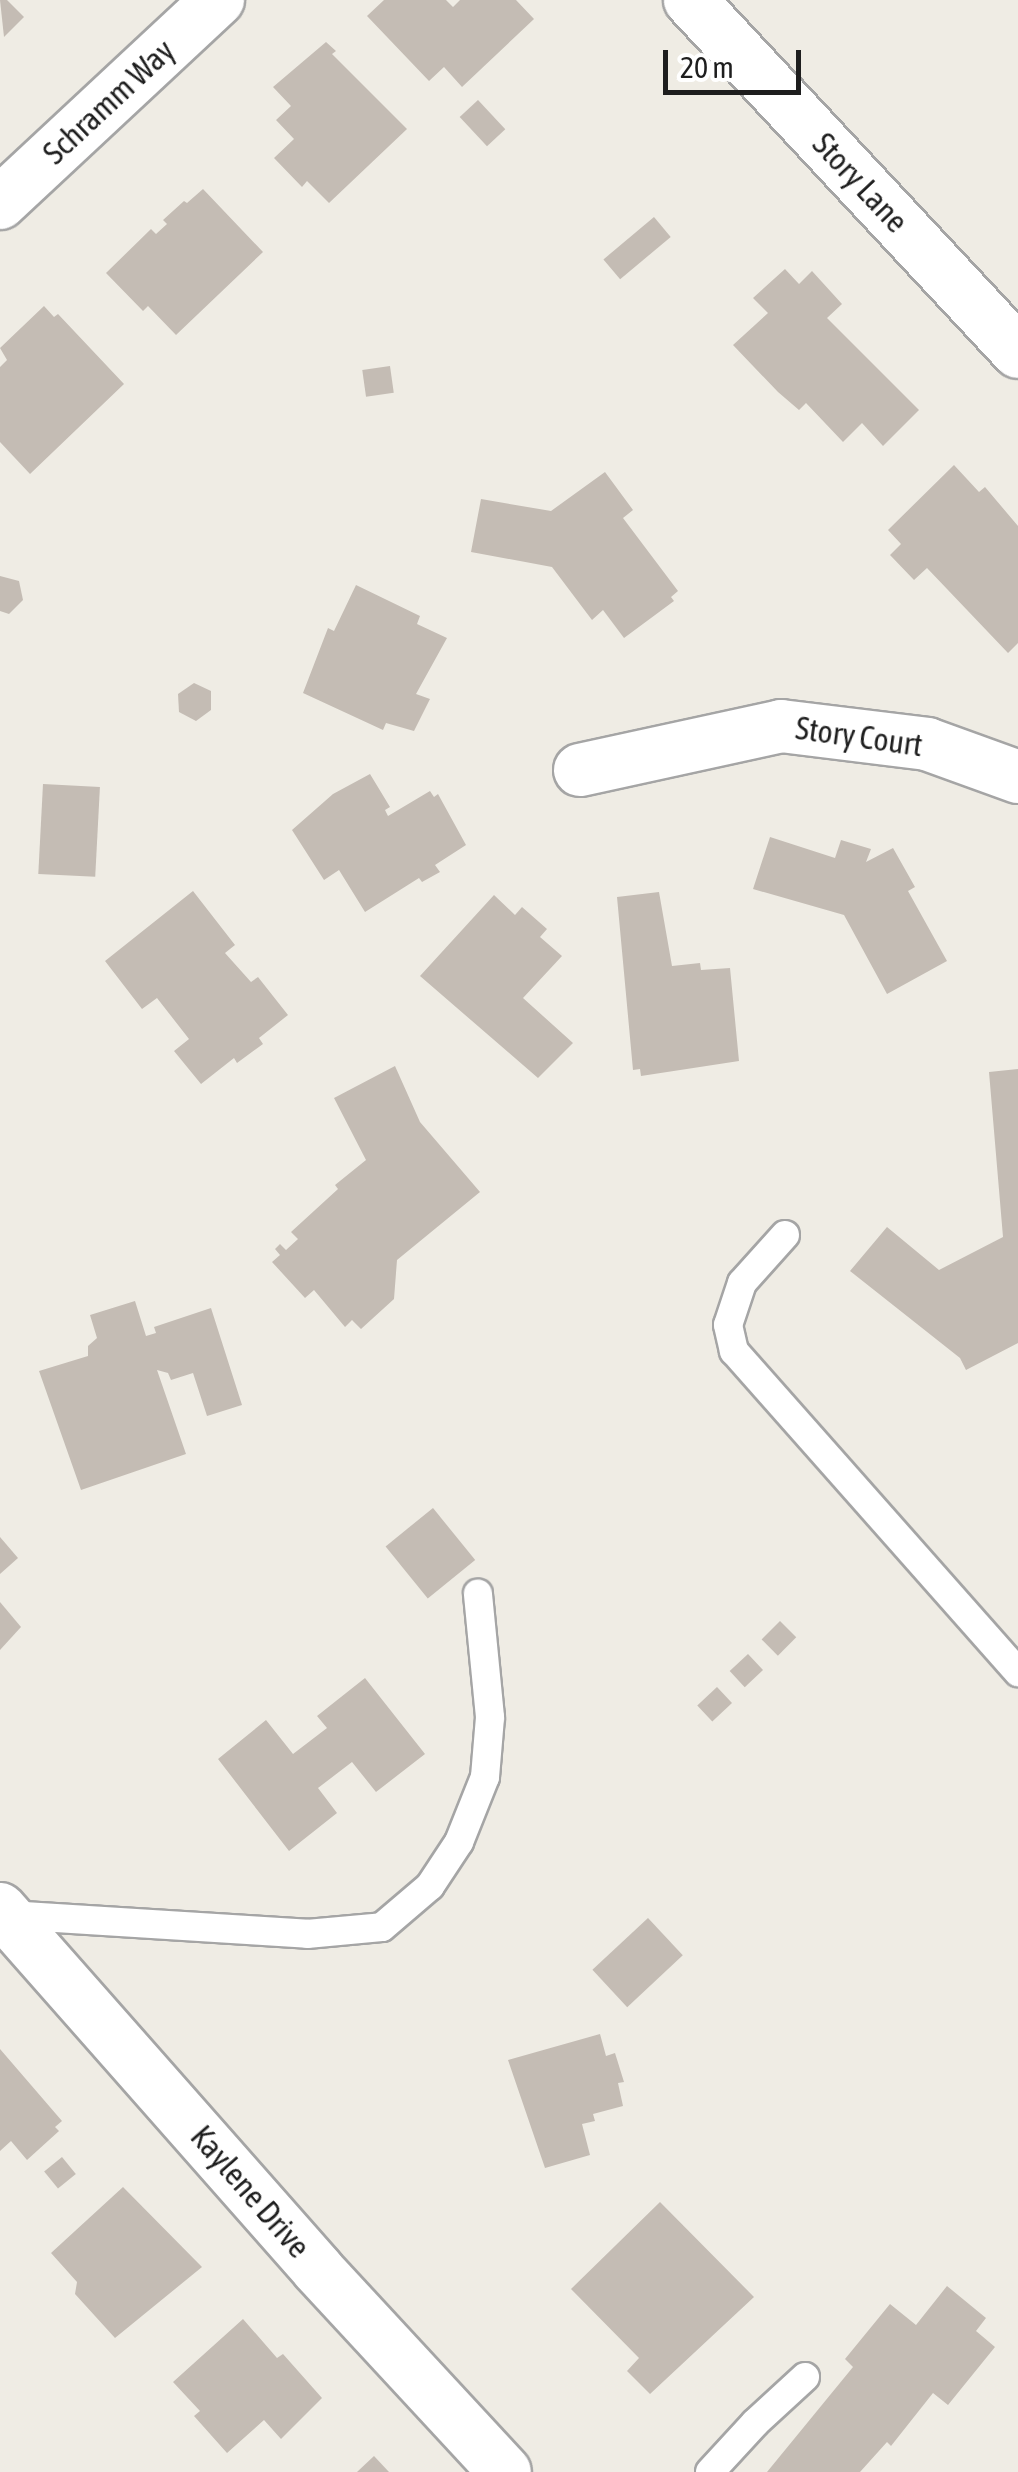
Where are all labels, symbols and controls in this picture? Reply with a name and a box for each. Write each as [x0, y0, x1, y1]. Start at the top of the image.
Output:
scale bar [668, 30, 806, 92]
street label: Schramm Way [35, 32, 183, 172]
text: 20 m [680, 50, 734, 84]
street label: Story Lane [804, 125, 916, 241]
street label: Story Court [793, 709, 925, 765]
street label: Kaylene Drive [182, 2118, 318, 2266]

